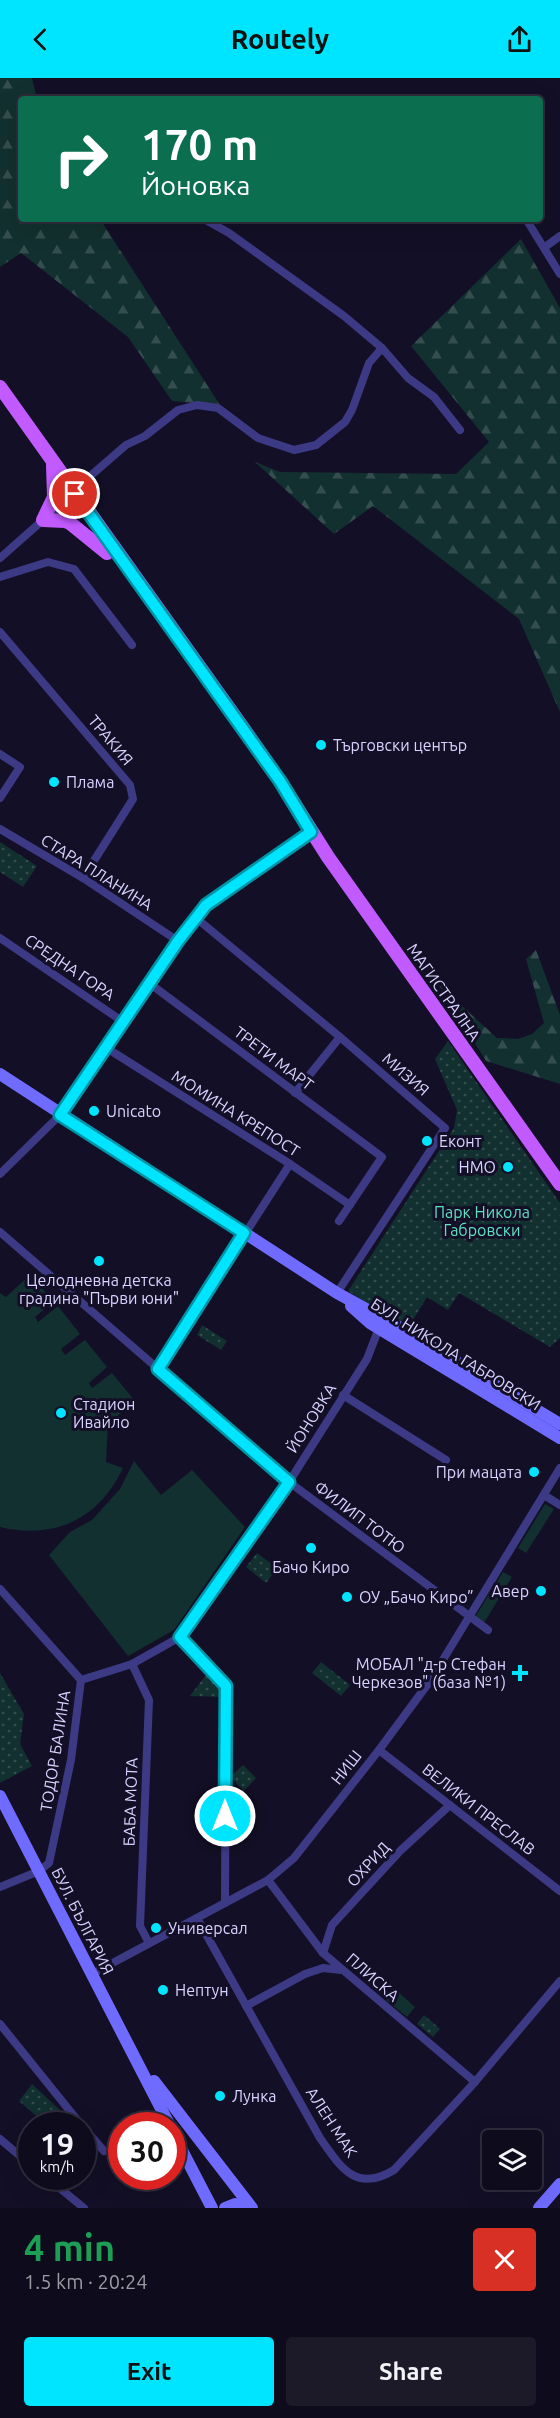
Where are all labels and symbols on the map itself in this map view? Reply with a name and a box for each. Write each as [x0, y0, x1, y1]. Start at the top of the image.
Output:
pin [49, 468, 100, 519]
street label: ТРАКИЯ [85, 711, 137, 769]
place label: Търговски център [333, 736, 467, 754]
marker: Търговски център [314, 738, 328, 752]
place label: Плама [66, 773, 114, 791]
marker: Плама [47, 775, 61, 789]
street label: СТАРА ПЛАНИНА [38, 830, 157, 914]
street label: СРЕДНА ГОРА [22, 930, 119, 1004]
street label: МАГИСТРАЛНА [404, 940, 485, 1045]
street label: ТРЕТИ МАРТ [231, 1022, 317, 1094]
street label: МИЗИЯ [379, 1049, 433, 1099]
street label: МОМИНА КРЕПОСТ [169, 1066, 303, 1160]
place label: Unicato [106, 1102, 161, 1120]
marker: Unicato [87, 1104, 101, 1118]
place label: Еконт [439, 1132, 482, 1150]
marker: Еконт [420, 1134, 434, 1148]
place label: HMO [459, 1158, 496, 1176]
marker: HMO [501, 1160, 515, 1174]
park label: Парк Никола Габровски [434, 1203, 530, 1239]
marker: Целодневна детска градина "Първи юни" [92, 1254, 106, 1268]
place label: Целодневна детска градина "Първи юни" [19, 1271, 179, 1307]
street label: БУЛ. НИКОЛА ГАБРОВСКИ [368, 1294, 544, 1414]
street label: ЙОНОВКА [282, 1379, 340, 1456]
place label: Стадион Ивайло [73, 1395, 135, 1431]
marker: Стадион Ивайло [54, 1406, 68, 1420]
place label: При мацата [436, 1463, 522, 1481]
marker: При мацата [527, 1465, 541, 1479]
street label: ФИЛИП ТОТЮ [311, 1477, 409, 1557]
marker: Бачо Киро [304, 1541, 318, 1555]
place label: Бачо Киро [272, 1558, 350, 1576]
place label: Авер [492, 1582, 529, 1600]
marker: Авер [534, 1584, 548, 1598]
place label: ОУ „Бачо Киро” [359, 1588, 474, 1606]
marker: ОУ „Бачо Киро” [340, 1590, 354, 1604]
place label: МОБАЛ "д-р Стефан Черкезов" (база №1) [352, 1655, 506, 1692]
marker: МОБАЛ "д-р Стефан Черкезов" (база №1) [511, 1664, 529, 1682]
street label: ТОДОР БАЛИНА [37, 1689, 74, 1813]
street label: НИШ [327, 1746, 365, 1788]
street label: БАБА МОТА [119, 1757, 141, 1847]
street label: ВЕЛИКИ ПРЕСЛАВ [419, 1760, 539, 1858]
position arrow [193, 1784, 257, 1848]
street label: ОХРИД [343, 1838, 393, 1890]
street label: БУЛ. БЪЛГАРИЯ [48, 1865, 118, 1977]
place label: Универсал [168, 1919, 248, 1937]
marker: Универсал [149, 1921, 163, 1935]
street label: ПЛИСКА [343, 1949, 403, 2005]
place label: Нептун [175, 1981, 229, 1999]
marker: Нептун [156, 1983, 170, 1997]
street label: АЛЕН МАК [303, 2084, 361, 2161]
place label: Лунка [232, 2087, 277, 2105]
marker: Лунка [213, 2089, 227, 2103]
speed limit sign: 30 [108, 2112, 186, 2190]

